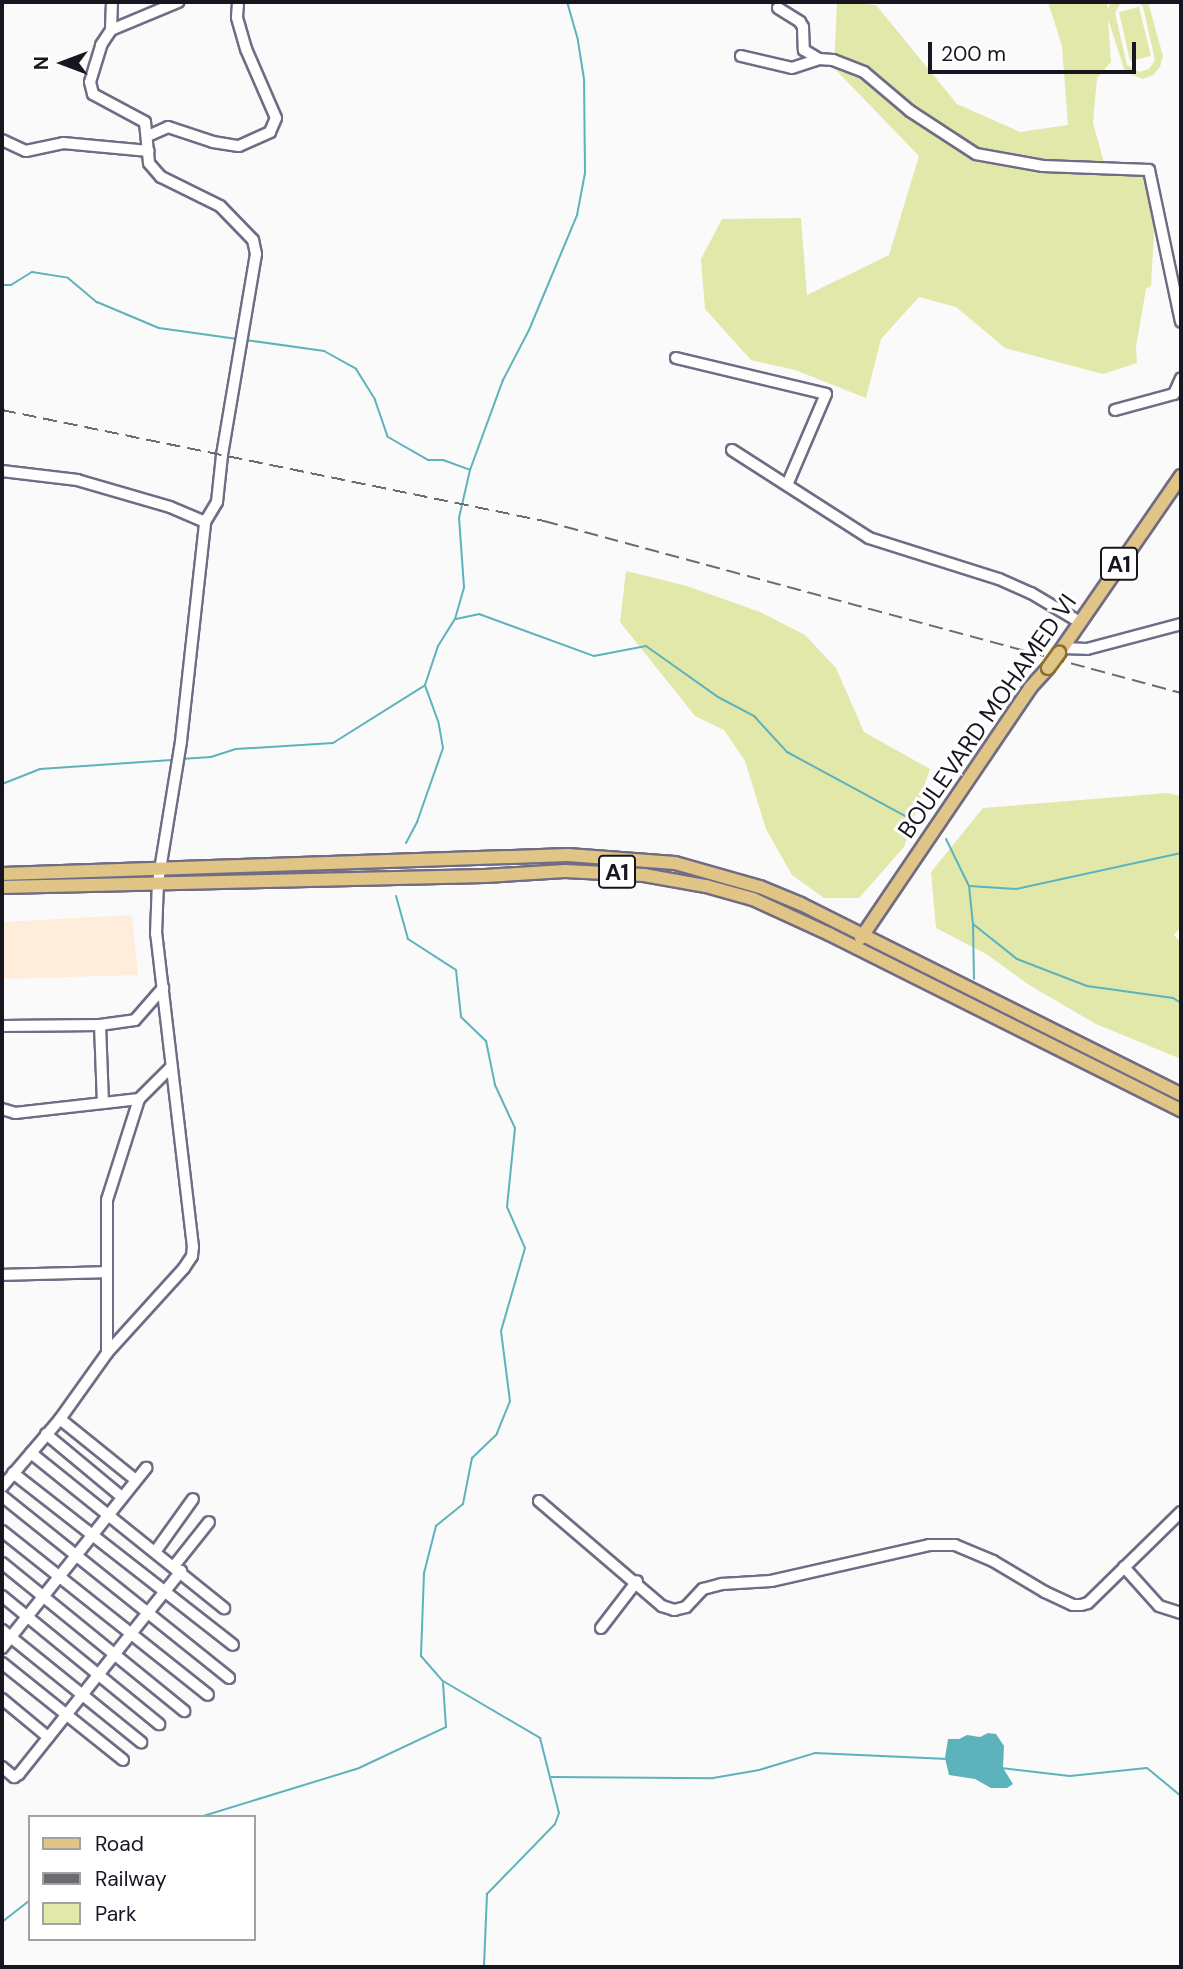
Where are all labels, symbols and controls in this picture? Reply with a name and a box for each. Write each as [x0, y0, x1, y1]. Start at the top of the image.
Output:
north arrow [28, 28, 98, 98]
scale bar [931, 28, 1139, 72]
text: 200 m [941, 40, 1006, 68]
text: N [29, 56, 54, 70]
road number: A1 [1100, 544, 1138, 584]
street label: BOULEVARD MOHAMED VI [892, 588, 1082, 844]
road number: A1 [598, 852, 636, 892]
legend [28, 1815, 256, 1941]
text: Road [95, 1830, 144, 1858]
text: Railway [95, 1865, 167, 1893]
text: Park [95, 1900, 136, 1928]

